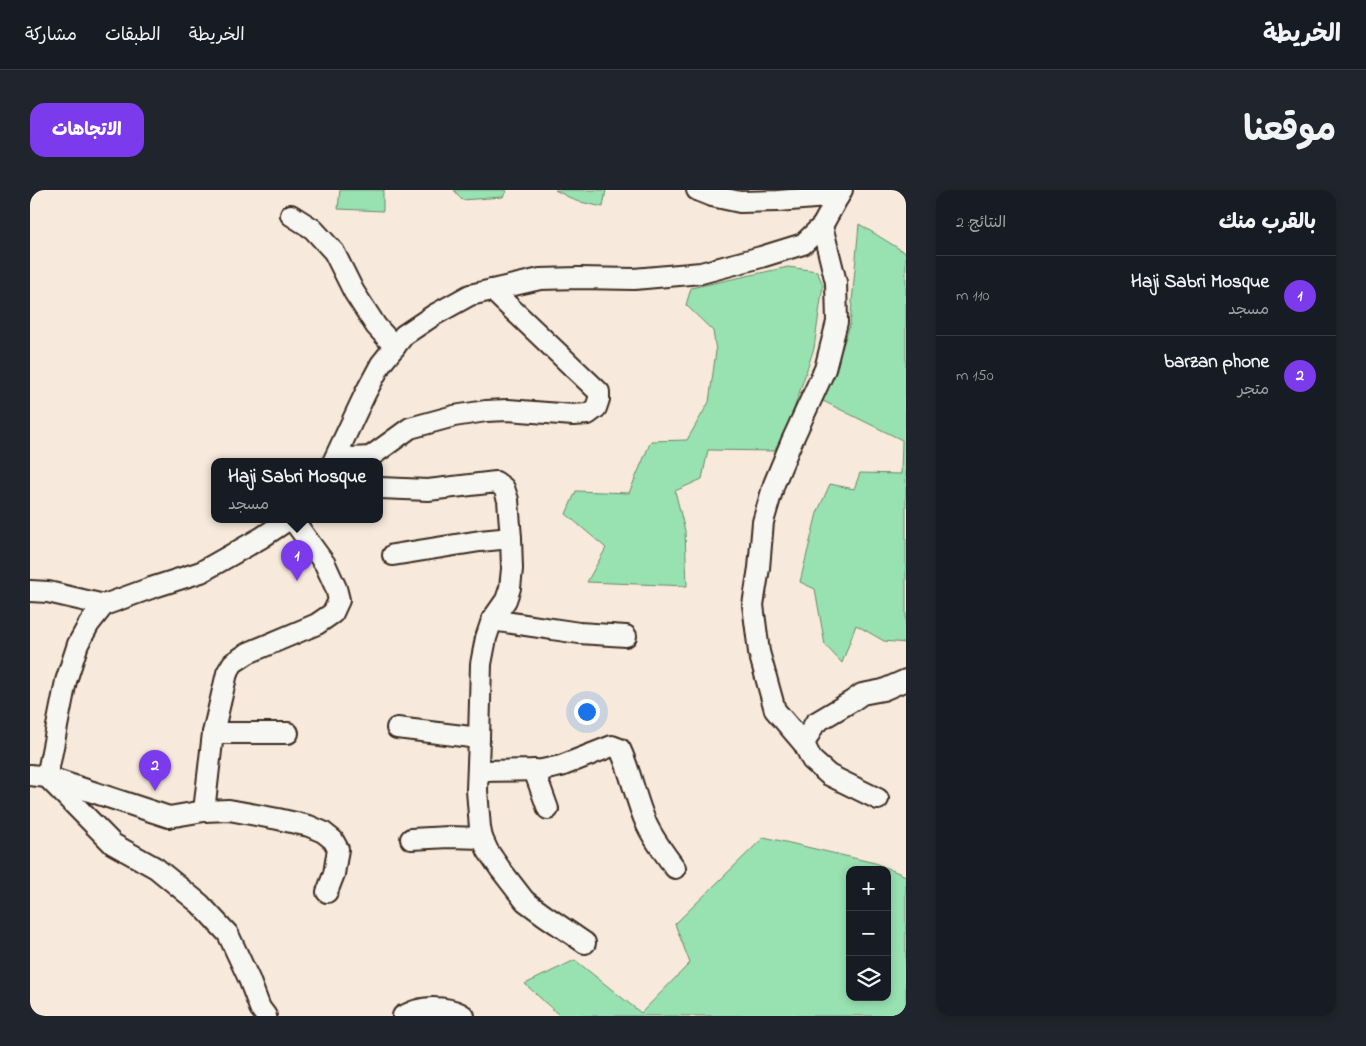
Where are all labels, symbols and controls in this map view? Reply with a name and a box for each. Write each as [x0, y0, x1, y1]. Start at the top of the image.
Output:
text: الخريطة [1263, 18, 1341, 53]
text: مشاركة [25, 23, 77, 49]
text: الطبقات [105, 23, 161, 49]
text: الخريطة [189, 23, 245, 49]
button: الاتجاهات [30, 103, 144, 157]
text: موقعنا [1243, 106, 1336, 157]
text: بالقرب منك [1219, 208, 1316, 238]
text: النتائج: 2 [956, 211, 1006, 235]
text: Haji Sabri Mosque [1131, 269, 1269, 296]
text: 110 m [956, 284, 990, 308]
text: 1 [1297, 284, 1303, 308]
text: مسجد [1228, 298, 1269, 322]
text: barzan phone [1164, 349, 1269, 376]
text: 150 m [956, 364, 994, 388]
text: 2 [1296, 364, 1304, 388]
text: متجر [1238, 378, 1269, 402]
popup [211, 458, 383, 523]
text: Haji Sabri Mosque [228, 464, 366, 491]
text: مسجد [228, 493, 269, 517]
pin: 1 [281, 540, 313, 581]
your location [574, 699, 600, 725]
pin: 2 [139, 750, 171, 791]
map controls [846, 866, 891, 1001]
button: + [846, 866, 891, 911]
button: − [846, 911, 891, 956]
button: layers [846, 956, 891, 1001]

